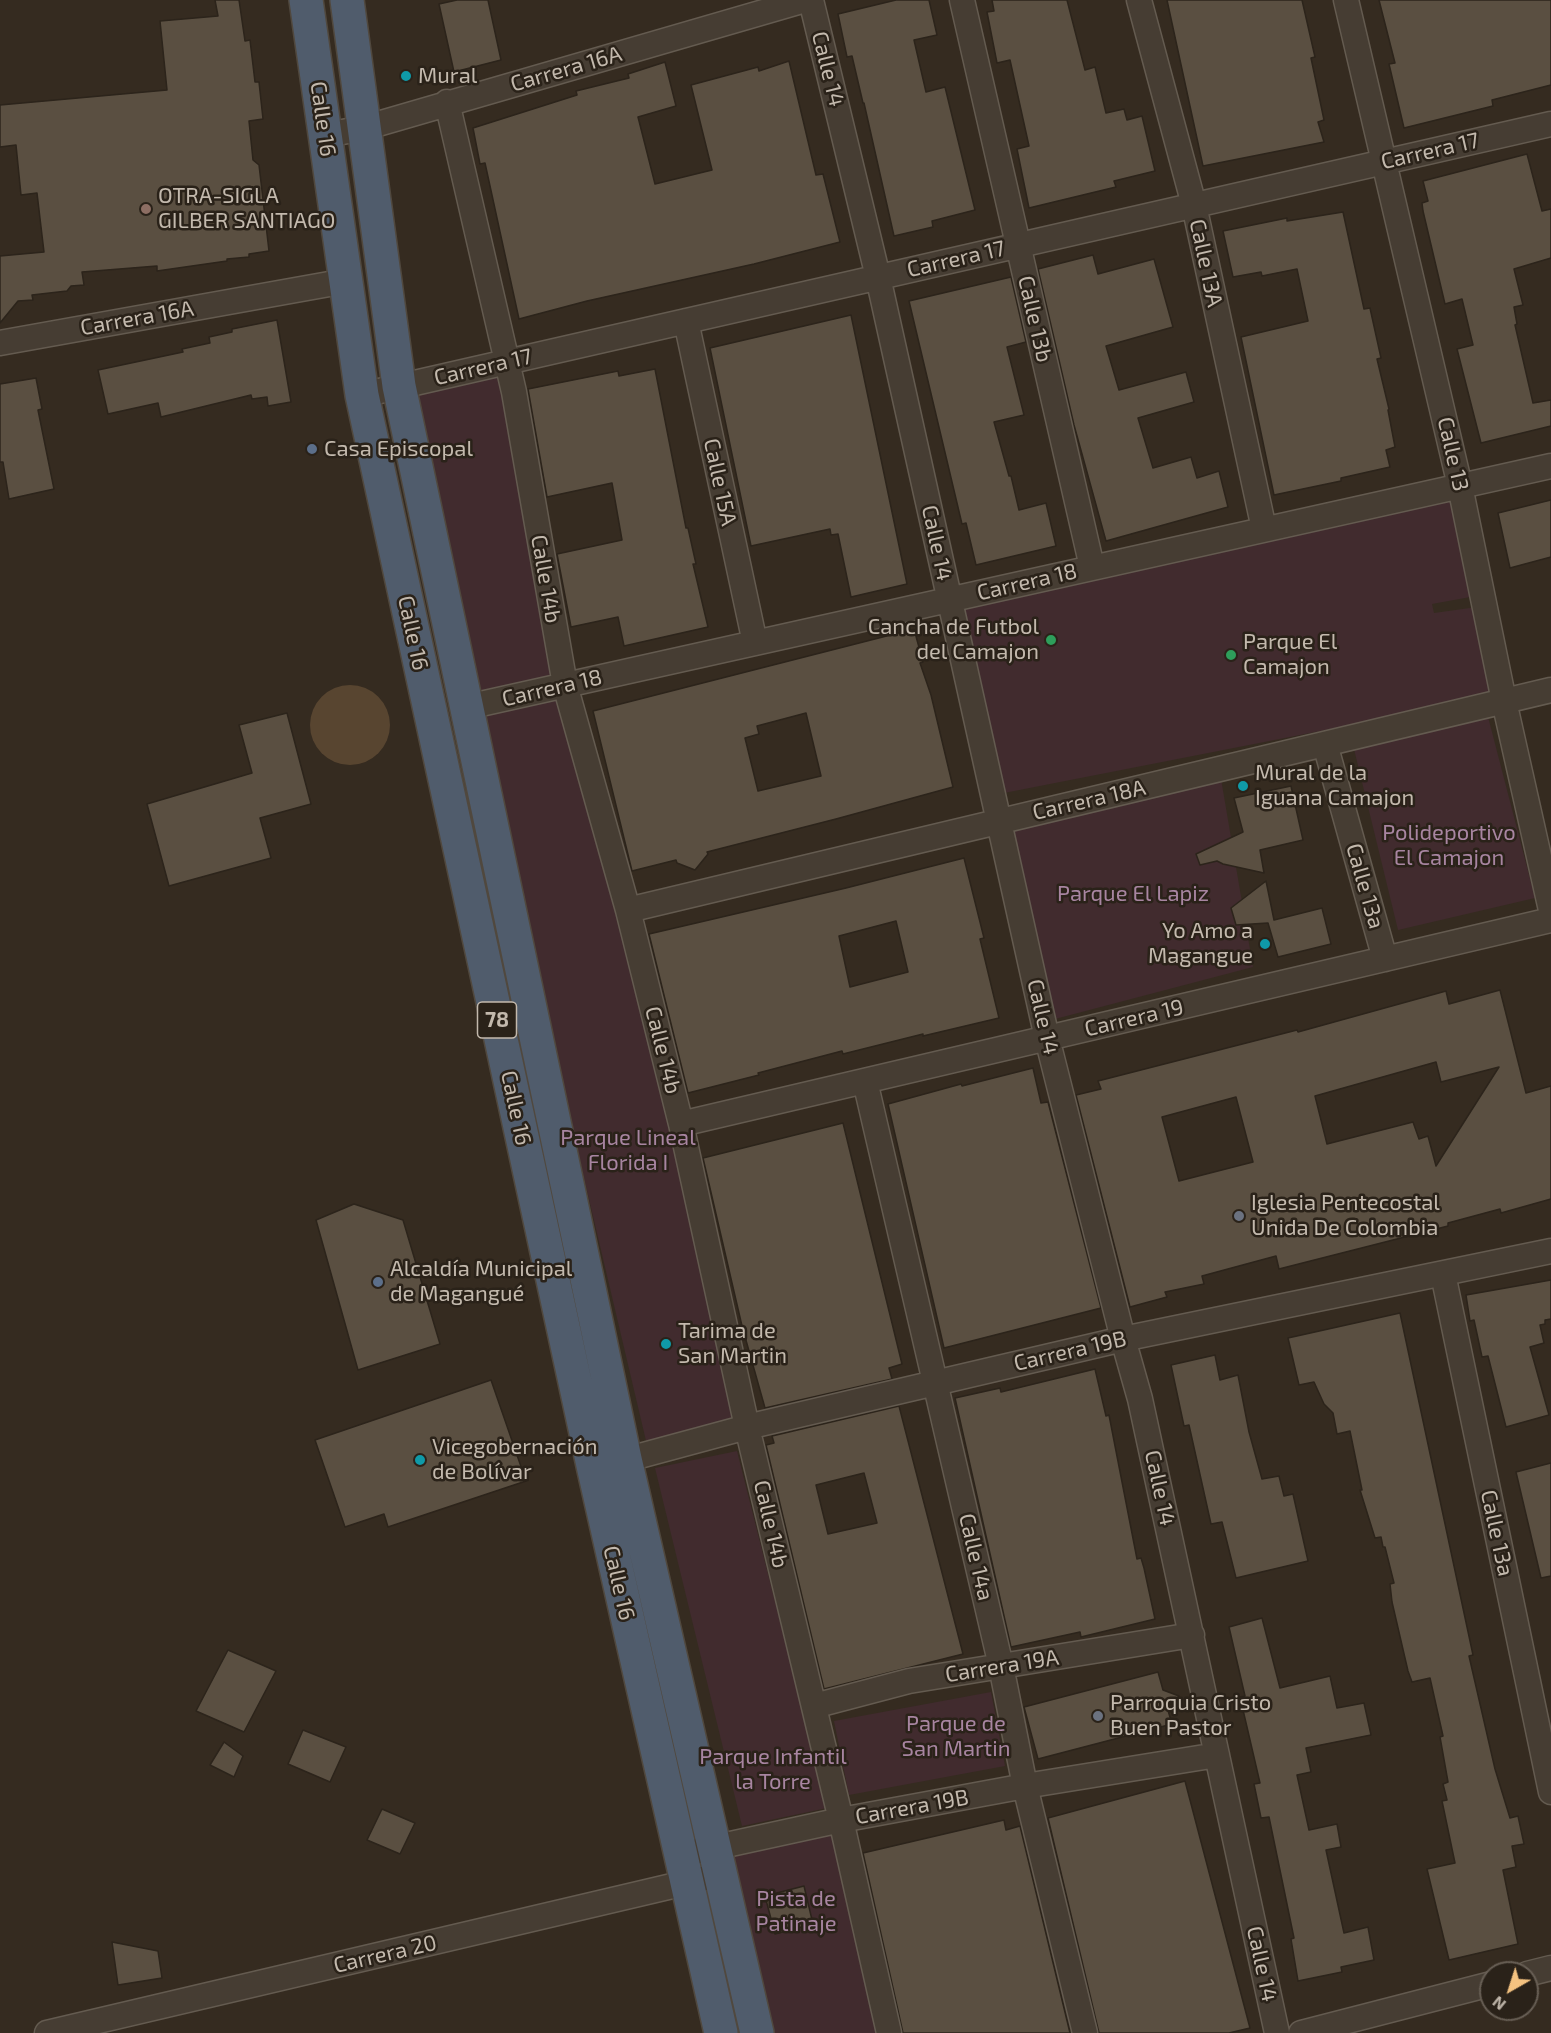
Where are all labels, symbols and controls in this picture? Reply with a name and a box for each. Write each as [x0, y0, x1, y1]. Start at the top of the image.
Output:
street label: Calle 14 [806, 29, 850, 109]
street label: Carrera 16A [507, 41, 625, 97]
place label: Mural [418, 63, 477, 89]
marker: Mural [399, 69, 413, 83]
street label: Calle 16 [305, 80, 341, 158]
street label: Carrera 17 [1378, 127, 1482, 175]
place label: OTRA-SIGLA GILBER SANTIAGO [158, 183, 336, 234]
marker: OTRA-SIGLA GILBER SANTIAGO [139, 202, 153, 216]
street label: Calle 13A [1184, 217, 1228, 309]
street label: Carrera 17 [904, 235, 1008, 283]
street label: Calle 13b [1012, 273, 1058, 365]
street label: Carrera 16A [78, 295, 196, 341]
street label: Carrera 17 [431, 343, 535, 391]
street label: Calle 13 [1432, 414, 1474, 494]
place label: Casa Episcopal [324, 436, 473, 462]
street label: Calle 15A [698, 436, 742, 528]
marker: Casa Episcopal [305, 442, 319, 456]
street label: Calle 14 [916, 503, 958, 583]
street label: Calle 14b [525, 533, 567, 625]
street label: Carrera 18 [974, 558, 1080, 606]
street label: Calle 16 [392, 593, 434, 673]
place label: Cancha de Futbol del Camajon [868, 614, 1039, 666]
place label: Parque El Camajon [1243, 629, 1337, 680]
marker: Cancha de Futbol del Camajon [1044, 633, 1058, 647]
marker: Parque El Camajon [1224, 648, 1238, 662]
street label: Carrera 18 [499, 664, 605, 712]
place label: Mural de la Iguana Camajon [1255, 760, 1414, 812]
street label: Carrera 18A [1030, 774, 1148, 826]
marker: Mural de la Iguana Camajon [1236, 779, 1250, 793]
park label: Polideportivo El Camajon [1382, 820, 1516, 872]
street label: Calle 13a [1340, 840, 1390, 932]
park label: Parque El Lapiz [1057, 881, 1209, 907]
place label: Yo Amo a Magangue [1148, 918, 1253, 969]
marker: Yo Amo a Magangue [1258, 937, 1272, 951]
street label: Calle 14 [1022, 977, 1064, 1057]
street label: Carrera 19 [1082, 994, 1186, 1042]
road number: 78 [478, 1002, 516, 1038]
street label: Calle 14b [639, 1004, 687, 1096]
street label: Calle 16 [495, 1068, 537, 1148]
park label: Parque Lineal Florida I [560, 1125, 696, 1176]
place label: Iglesia Pentecostal Unida De Colombia [1251, 1190, 1440, 1242]
marker: Iglesia Pentecostal Unida De Colombia [1232, 1209, 1246, 1223]
place label: Alcaldía Municipal de Magangué [390, 1256, 572, 1308]
marker: Alcaldía Municipal de Magangué [371, 1275, 385, 1289]
place label: Tarima de San Martin [678, 1318, 787, 1370]
street label: Carrera 19B [1011, 1325, 1129, 1377]
marker: Tarima de San Martin [659, 1337, 673, 1351]
place label: Vicegobernación de Bolívar [432, 1434, 597, 1486]
street label: Calle 14 [1139, 1448, 1181, 1528]
marker: Vicegobernación de Bolívar [413, 1453, 427, 1467]
street label: Calle 14b [748, 1478, 794, 1570]
street label: Calle 13a [1475, 1487, 1519, 1579]
street label: Calle 14a [953, 1511, 999, 1603]
street label: Calle 16 [598, 1543, 640, 1623]
street label: Carrera 19A [943, 1644, 1061, 1688]
place label: Parroquia Cristo Buen Pastor [1110, 1690, 1271, 1742]
marker: Parroquia Cristo Buen Pastor [1091, 1709, 1105, 1723]
park label: Parque de San Martin [902, 1711, 1010, 1762]
park label: Parque Infantil la Torre [699, 1744, 847, 1796]
street label: Carrera 19B [853, 1784, 971, 1830]
park label: Pista de Patinaje [756, 1886, 836, 1938]
street label: Calle 14 [1241, 1924, 1283, 2004]
street label: Carrera 20 [331, 1929, 439, 1979]
north arrow [1479, 1961, 1539, 2021]
text: N [1488, 1993, 1509, 2015]

